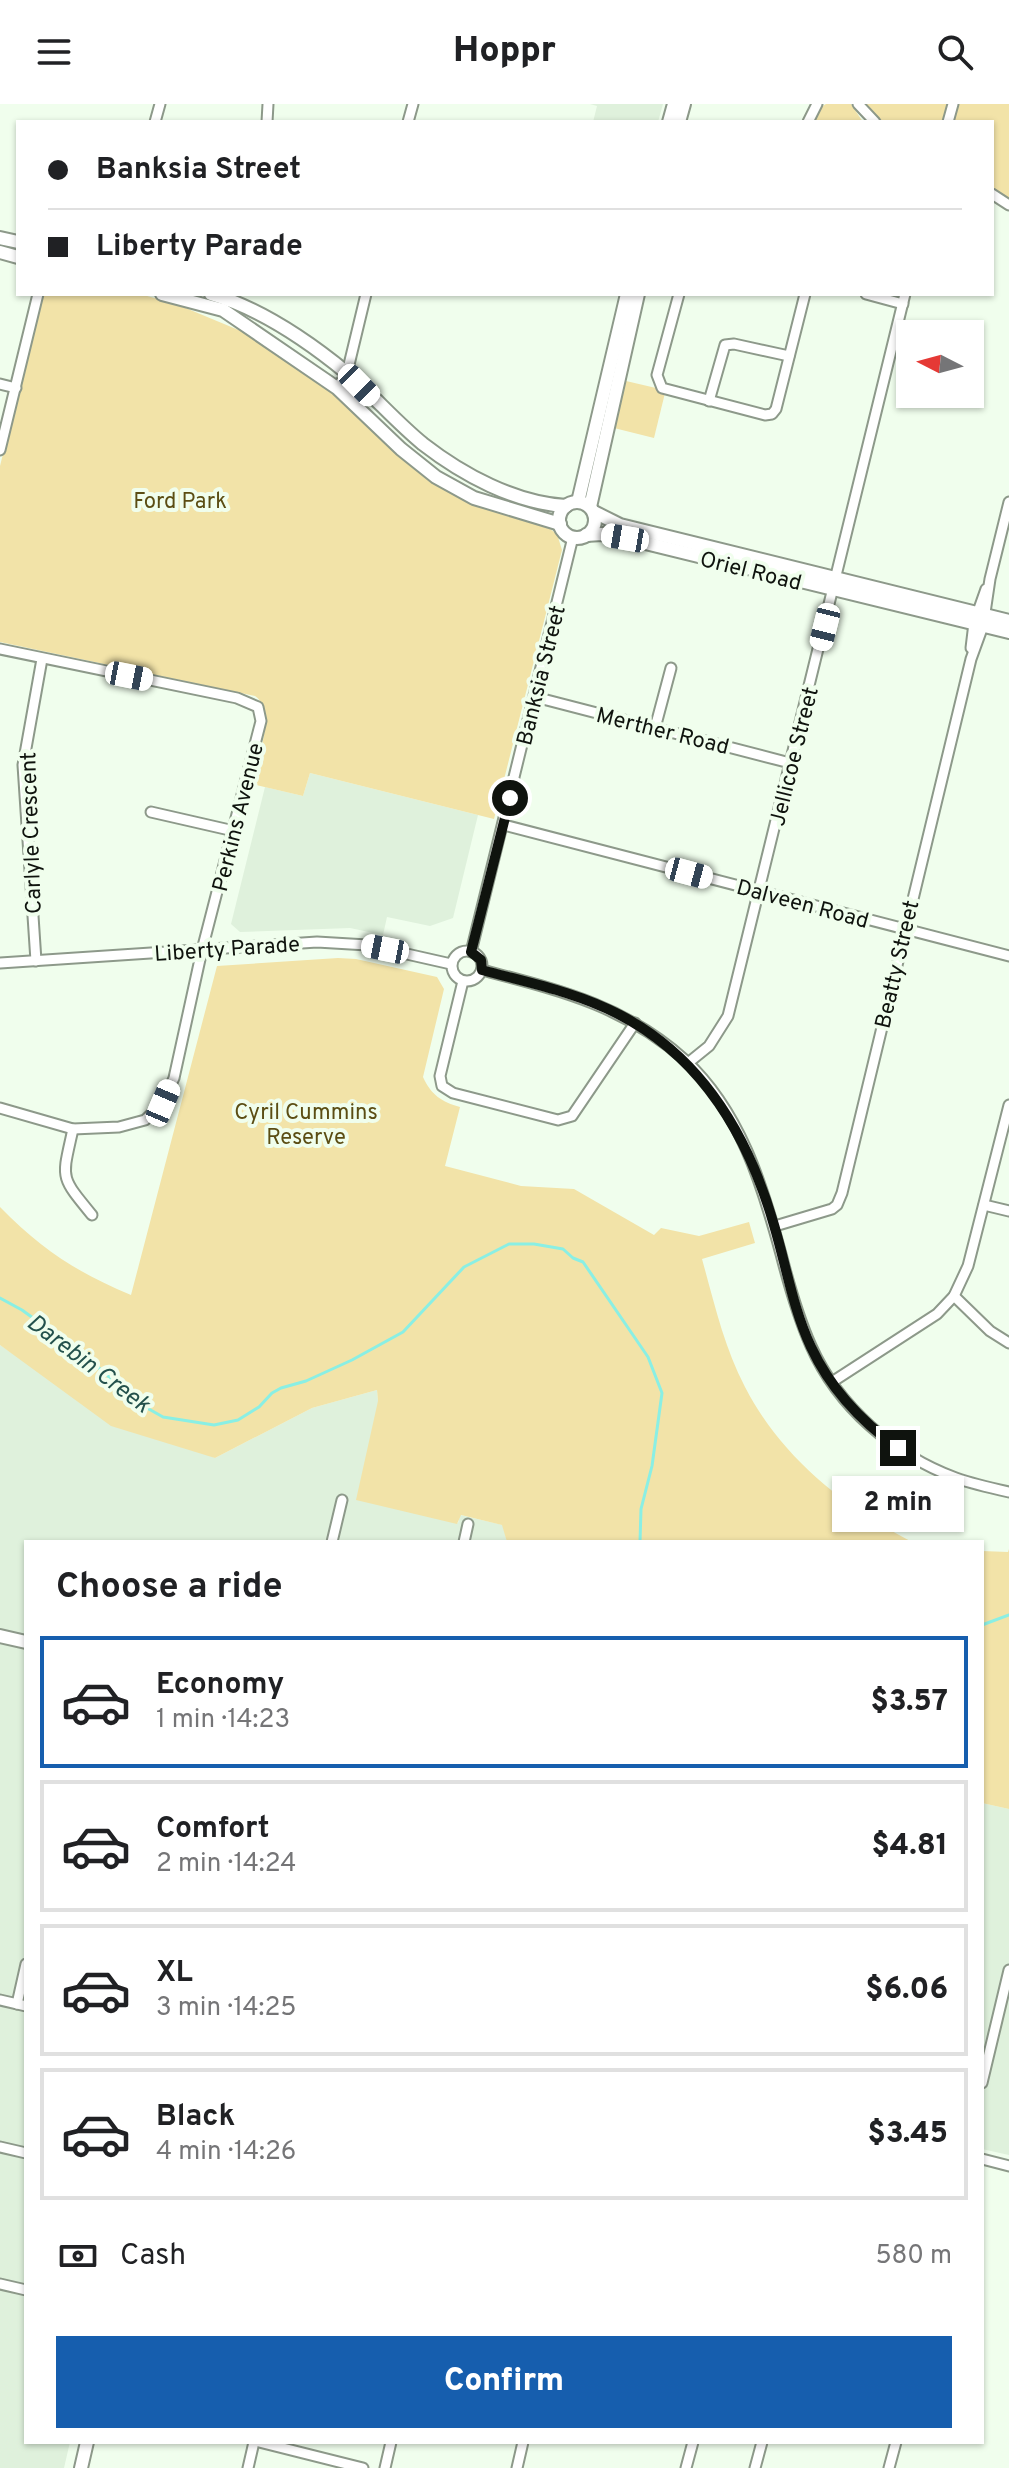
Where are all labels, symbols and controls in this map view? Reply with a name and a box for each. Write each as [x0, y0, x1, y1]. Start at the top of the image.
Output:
text: Hoppr [453, 29, 556, 75]
icon: menu [32, 30, 76, 74]
icon: search [933, 30, 977, 74]
text: Banksia Street [96, 152, 301, 189]
text: Liberty Parade [96, 229, 303, 266]
north arrow [896, 320, 984, 408]
map controls [896, 320, 984, 408]
car [334, 360, 384, 410]
park label: Ford Park [133, 489, 227, 516]
car [599, 522, 651, 554]
street label: Oriel Road [697, 547, 804, 598]
car [808, 601, 842, 653]
street label: Banksia Street [512, 603, 573, 748]
car [103, 660, 155, 692]
street label: Jellicoe Street [765, 684, 826, 829]
street label: Merther Road [593, 703, 732, 762]
street label: Perkins Avenue [208, 740, 271, 895]
street label: Carlyle Crescent [16, 751, 49, 914]
route start [492, 780, 528, 816]
car [663, 855, 715, 891]
street label: Dalveen Road [733, 875, 871, 936]
street label: Beatty Street [871, 898, 926, 1031]
street label: Liberty Parade [154, 932, 301, 969]
car [359, 933, 411, 965]
car [143, 1076, 183, 1130]
park label: Cyril Cummins Reserve [234, 1100, 378, 1152]
water label: Darebin Creek [20, 1308, 156, 1421]
route end [880, 1430, 916, 1466]
callout: 2 min [832, 1476, 964, 1532]
text: 2 min [864, 1487, 932, 1520]
text: Choose a ride [56, 1565, 282, 1611]
icon: car [60, 1666, 132, 1738]
text: Economy [156, 1667, 284, 1704]
text: $3.57 [871, 1684, 948, 1721]
text: 1 min · 14:23 [156, 1704, 290, 1737]
icon: car [60, 1810, 132, 1882]
text: Comfort [156, 1811, 269, 1848]
text: $4.81 [872, 1828, 948, 1865]
text: 2 min · 14:24 [156, 1848, 296, 1881]
icon: car [60, 1954, 132, 2026]
text: XL [156, 1955, 193, 1992]
text: $6.06 [865, 1972, 948, 2009]
text: 3 min · 14:25 [156, 1992, 296, 2025]
icon: car [60, 2098, 132, 2170]
text: Black [156, 2099, 235, 2136]
text: $3.45 [867, 2116, 948, 2153]
text: 4 min · 14:26 [156, 2136, 296, 2169]
icon: cash [56, 2234, 100, 2278]
text: Cash [120, 2238, 186, 2275]
text: 580 m [875, 2240, 952, 2273]
button: Confirm [56, 2336, 952, 2428]

